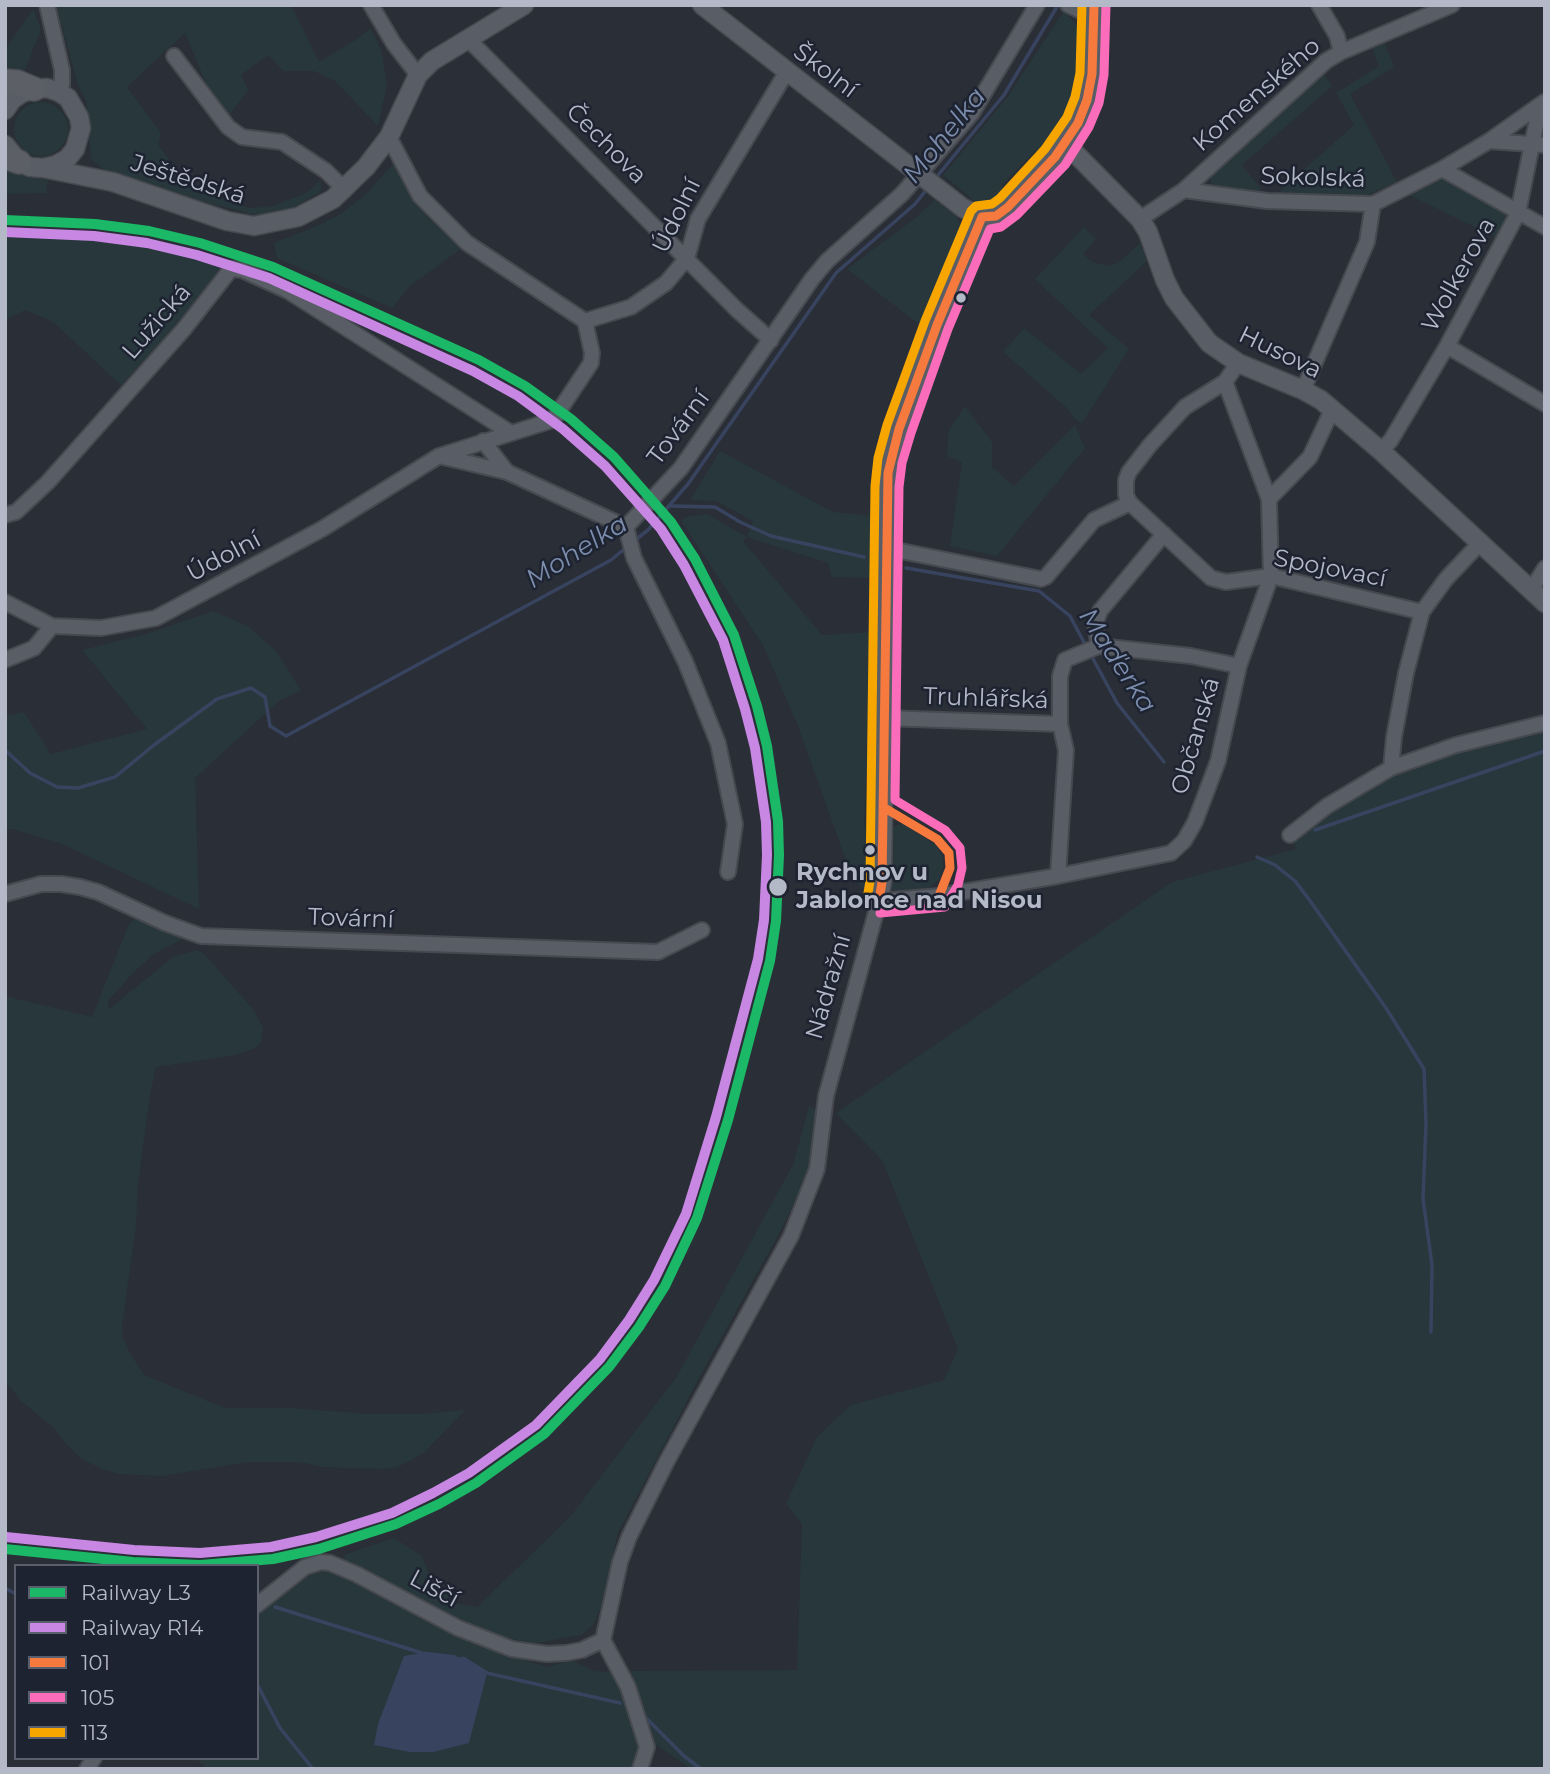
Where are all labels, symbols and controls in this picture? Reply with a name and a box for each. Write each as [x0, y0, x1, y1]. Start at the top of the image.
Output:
street label: Komenského [1188, 32, 1326, 158]
street label: Školní [787, 38, 863, 104]
water label: Mohelka [897, 82, 993, 190]
street label: Čechova [560, 98, 652, 190]
street label: Ještědská [127, 149, 249, 211]
street label: Sokolská [1260, 162, 1366, 194]
street label: Údolní [647, 174, 707, 258]
street label: Wolkerova [1416, 213, 1502, 337]
street label: Lužická [116, 278, 198, 366]
unlabelled marker [954, 291, 968, 305]
street label: Husova [1234, 321, 1326, 385]
street label: Tovární [642, 385, 716, 471]
water label: Mohelka [520, 509, 634, 595]
street label: Údolní [182, 526, 266, 588]
street label: Spojovací [1271, 544, 1389, 594]
water label: Maďerka [1072, 603, 1162, 719]
street label: Občanská [1166, 674, 1226, 798]
street label: Truhlářská [923, 682, 1049, 716]
unlabelled marker [863, 843, 877, 857]
place label: Rychnov u Jablonce nad Nisou [796, 859, 1042, 915]
marker: Rychnov u Jablonce nad Nisou [767, 876, 789, 898]
street label: Tovární [308, 903, 394, 935]
street label: Nádražní [800, 931, 858, 1043]
legend [14, 1564, 259, 1760]
street label: Liščí [404, 1564, 464, 1614]
text: Railway L3 [81, 1580, 191, 1605]
text: Railway R14 [81, 1615, 203, 1640]
text: 101 [81, 1650, 110, 1675]
text: 105 [81, 1685, 114, 1710]
text: 113 [81, 1720, 108, 1745]

